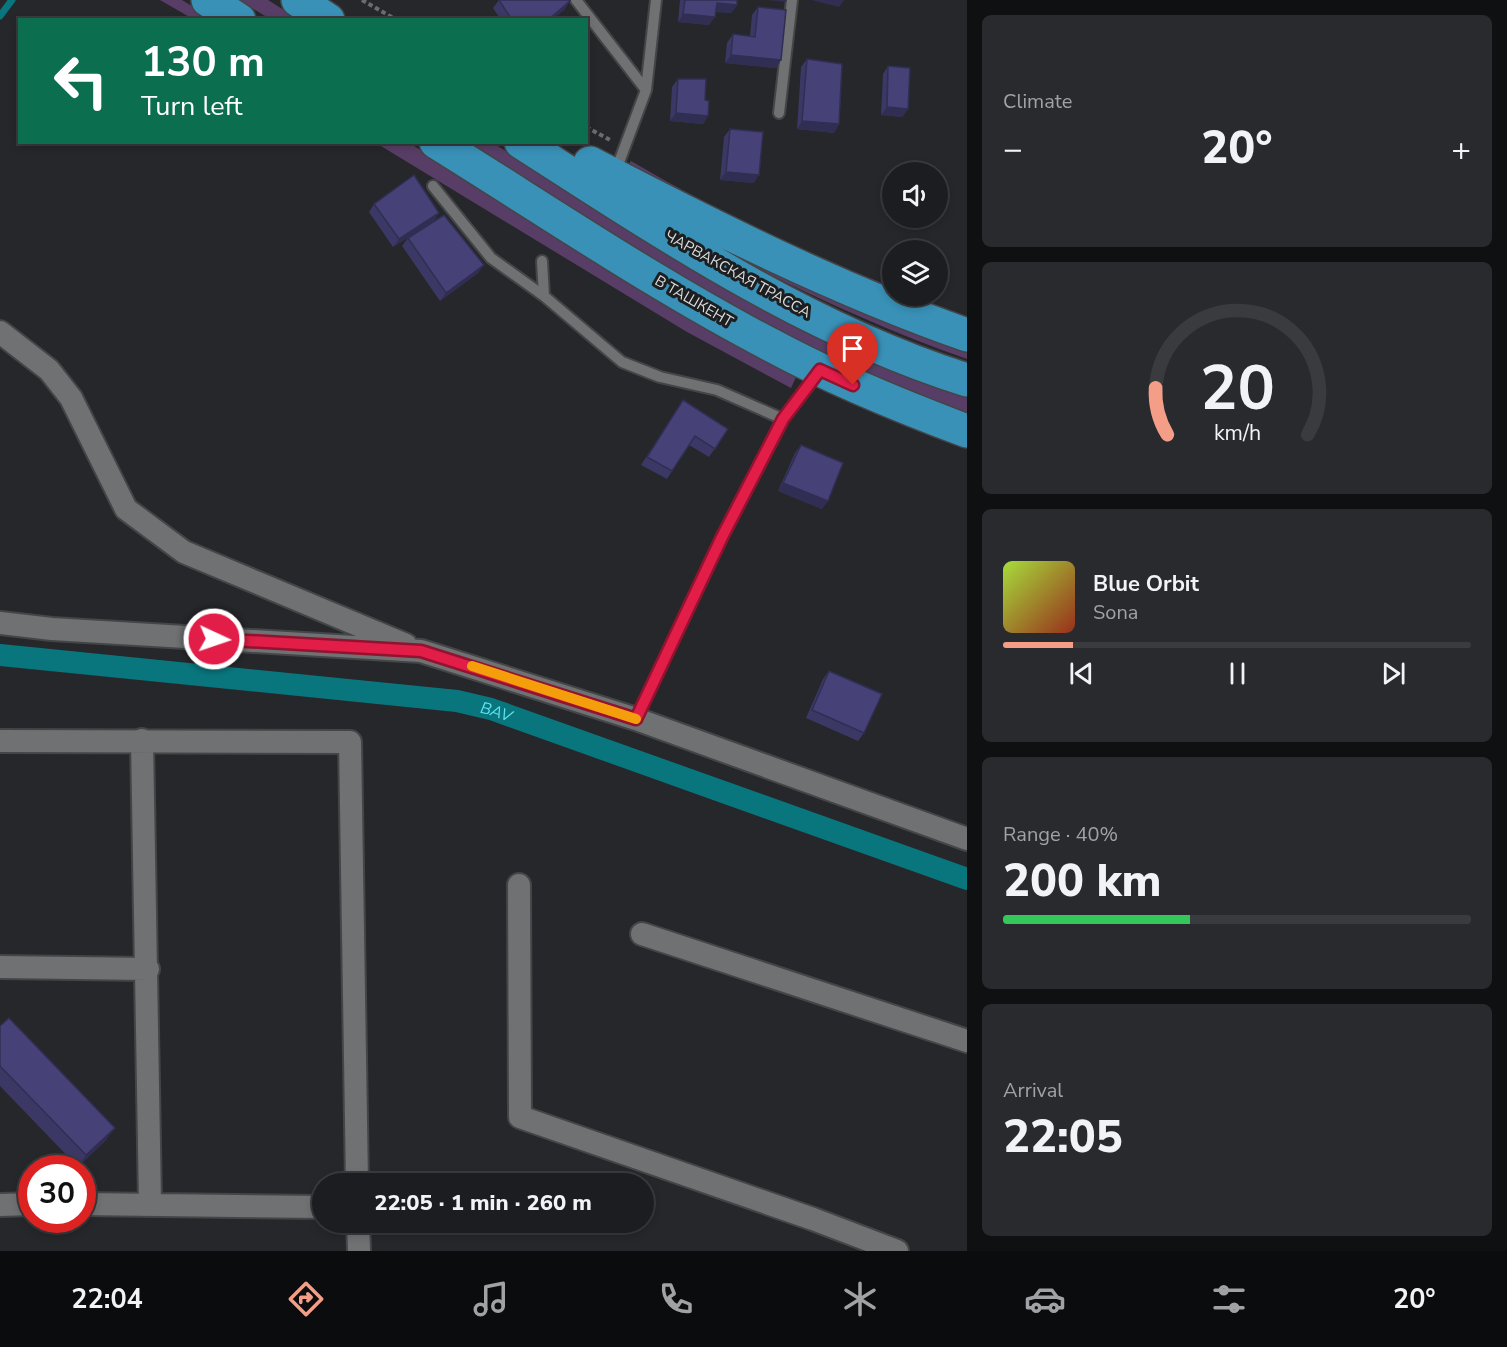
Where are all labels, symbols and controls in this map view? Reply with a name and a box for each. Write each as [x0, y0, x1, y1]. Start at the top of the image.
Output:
text: 130 m [141, 34, 265, 91]
icon: left [42, 42, 120, 120]
text: Turn left [141, 88, 242, 125]
text: Climate [1003, 88, 1072, 115]
text: 20° [1201, 118, 1273, 179]
text: − [1003, 127, 1023, 172]
text: + [1451, 127, 1471, 172]
map controls [882, 162, 948, 306]
button: sound [882, 162, 948, 228]
street label: ЧАРВАКСКАЯ ТРАССА [661, 226, 815, 323]
button: layers [882, 240, 948, 306]
street label: В ТАШКЕНТ [651, 271, 737, 331]
pin [827, 323, 878, 385]
icon: arrive [836, 332, 869, 365]
text: 20 [1200, 346, 1274, 431]
text: km/h [1213, 419, 1261, 449]
text: Blue Orbit [1093, 569, 1199, 599]
text: Sona [1093, 599, 1138, 626]
position arrow [182, 607, 246, 671]
icon: previous [1065, 657, 1098, 690]
icon: pause [1221, 657, 1254, 690]
icon: next [1377, 657, 1410, 690]
water label: BAV [478, 697, 517, 728]
text: Range · 40% [1003, 821, 1118, 848]
text: 200 km [1003, 851, 1162, 912]
text: Arrival [1003, 1077, 1063, 1104]
text: 22:05 [1003, 1107, 1123, 1168]
speed limit sign: 30 [18, 1155, 96, 1233]
text: 22:05 · 1 min · 260 m [374, 1188, 592, 1218]
icon: directions [285, 1278, 327, 1320]
icon: music [470, 1278, 512, 1320]
icon: phone [655, 1278, 697, 1320]
icon: climate [839, 1278, 881, 1320]
icon: car [1024, 1278, 1066, 1320]
icon: filters [1208, 1278, 1250, 1320]
text: 22:04 [71, 1281, 143, 1318]
text: 20° [1393, 1281, 1436, 1318]

